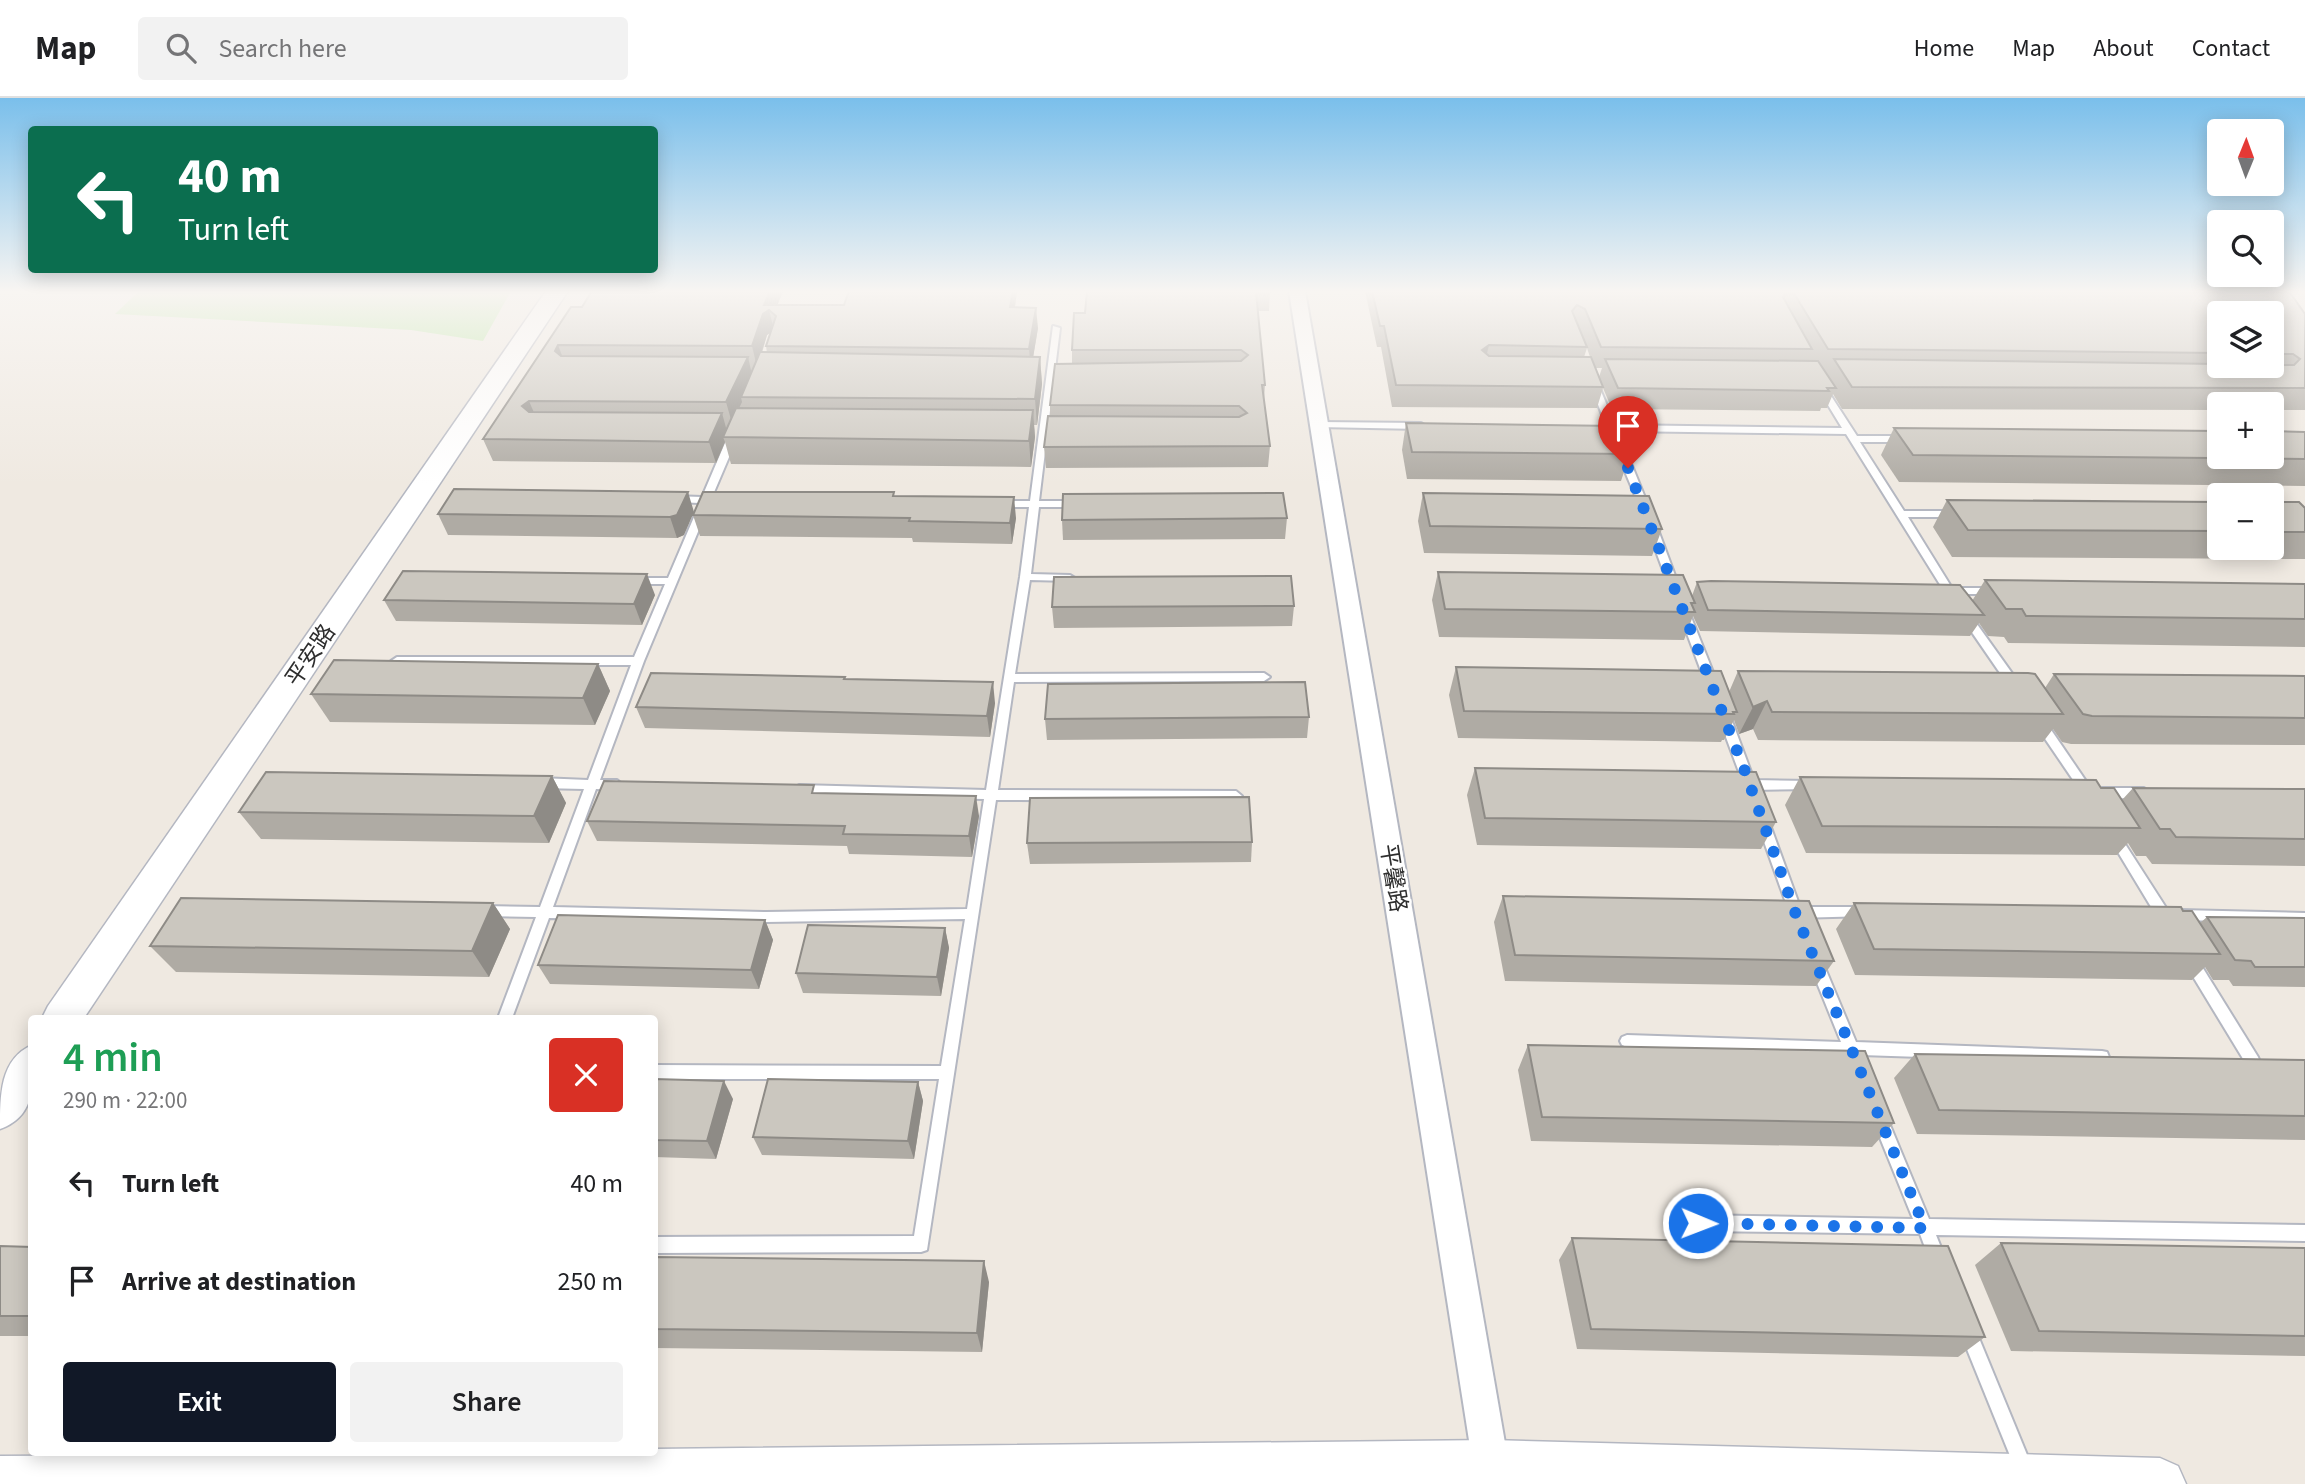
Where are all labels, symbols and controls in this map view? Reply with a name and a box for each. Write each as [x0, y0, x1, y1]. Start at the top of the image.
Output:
search box [138, 17, 628, 80]
text: Map [35, 25, 96, 72]
icon: search [162, 29, 200, 67]
text: Search here [218, 30, 347, 67]
text: Home [1914, 31, 1974, 66]
text: Map [2012, 31, 2055, 66]
text: About [2093, 31, 2154, 66]
text: Contact [2192, 31, 2270, 66]
north arrow [2207, 119, 2284, 196]
map controls [2207, 119, 2284, 560]
text: 40 m [178, 142, 282, 212]
icon: left [63, 154, 154, 245]
text: Turn left [178, 207, 289, 253]
button: search [2207, 210, 2284, 287]
button: layers [2207, 301, 2284, 378]
button: + [2207, 392, 2284, 469]
pin [1598, 396, 1658, 468]
icon: arrive [1609, 407, 1647, 445]
button: − [2207, 483, 2284, 560]
street label: 平安路 [277, 617, 343, 693]
street label: 平馨路 [1372, 841, 1415, 915]
text: 4 min [63, 1028, 163, 1088]
button: close [549, 1038, 623, 1112]
text: 290 m · 22:00 [63, 1084, 187, 1117]
icon: left [63, 1164, 101, 1202]
text: Turn left [122, 1165, 219, 1202]
text: 40 m [570, 1165, 623, 1202]
position arrow [1661, 1186, 1735, 1260]
icon: arrive [63, 1262, 101, 1300]
text: Arrive at destination [122, 1263, 356, 1300]
text: 250 m [557, 1263, 623, 1300]
button: Exit [63, 1362, 336, 1442]
button: Share [350, 1362, 623, 1442]

